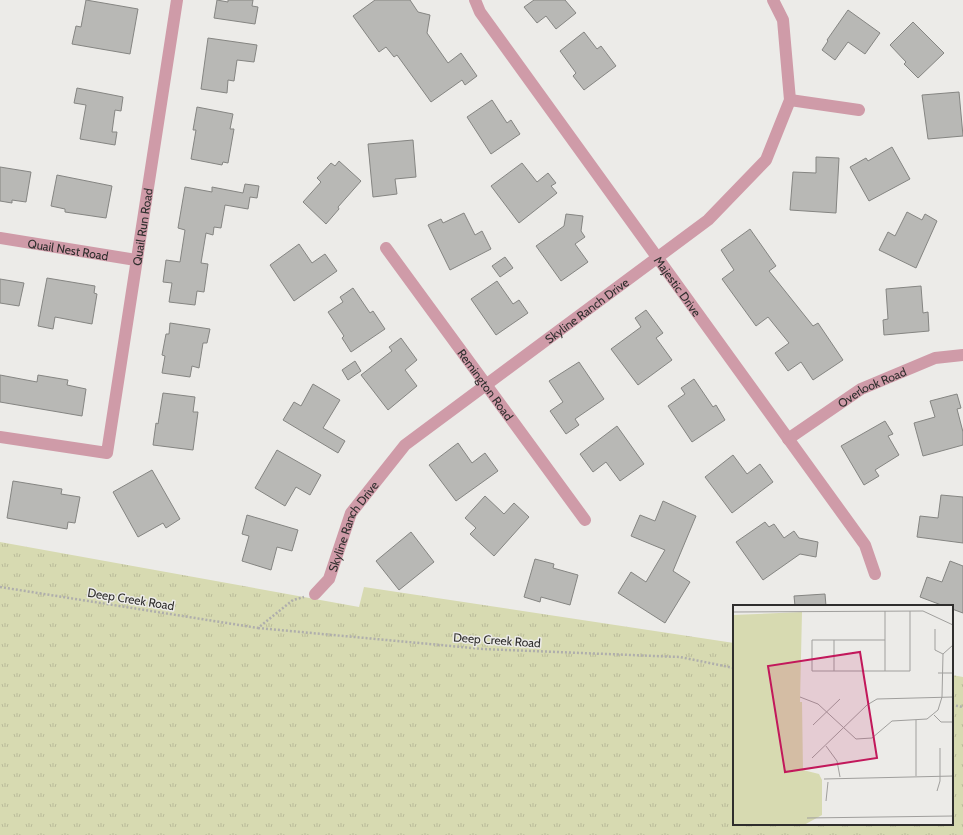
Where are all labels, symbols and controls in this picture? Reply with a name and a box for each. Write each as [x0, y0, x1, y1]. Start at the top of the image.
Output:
street label: Quail Run Road [129, 187, 155, 267]
street label: Quail Nest Road [27, 235, 110, 263]
street label: Majestic Drive [651, 253, 705, 319]
street label: Skyline Ranch Drive [542, 274, 631, 346]
street label: Remington Road [455, 346, 517, 423]
street label: Overlook Road [834, 363, 908, 410]
street label: Skyline Ranch Drive [324, 478, 381, 574]
street label: Deep Creek Road [87, 585, 175, 613]
inset map [733, 605, 953, 825]
street label: Deep Creek Road [453, 629, 541, 651]

